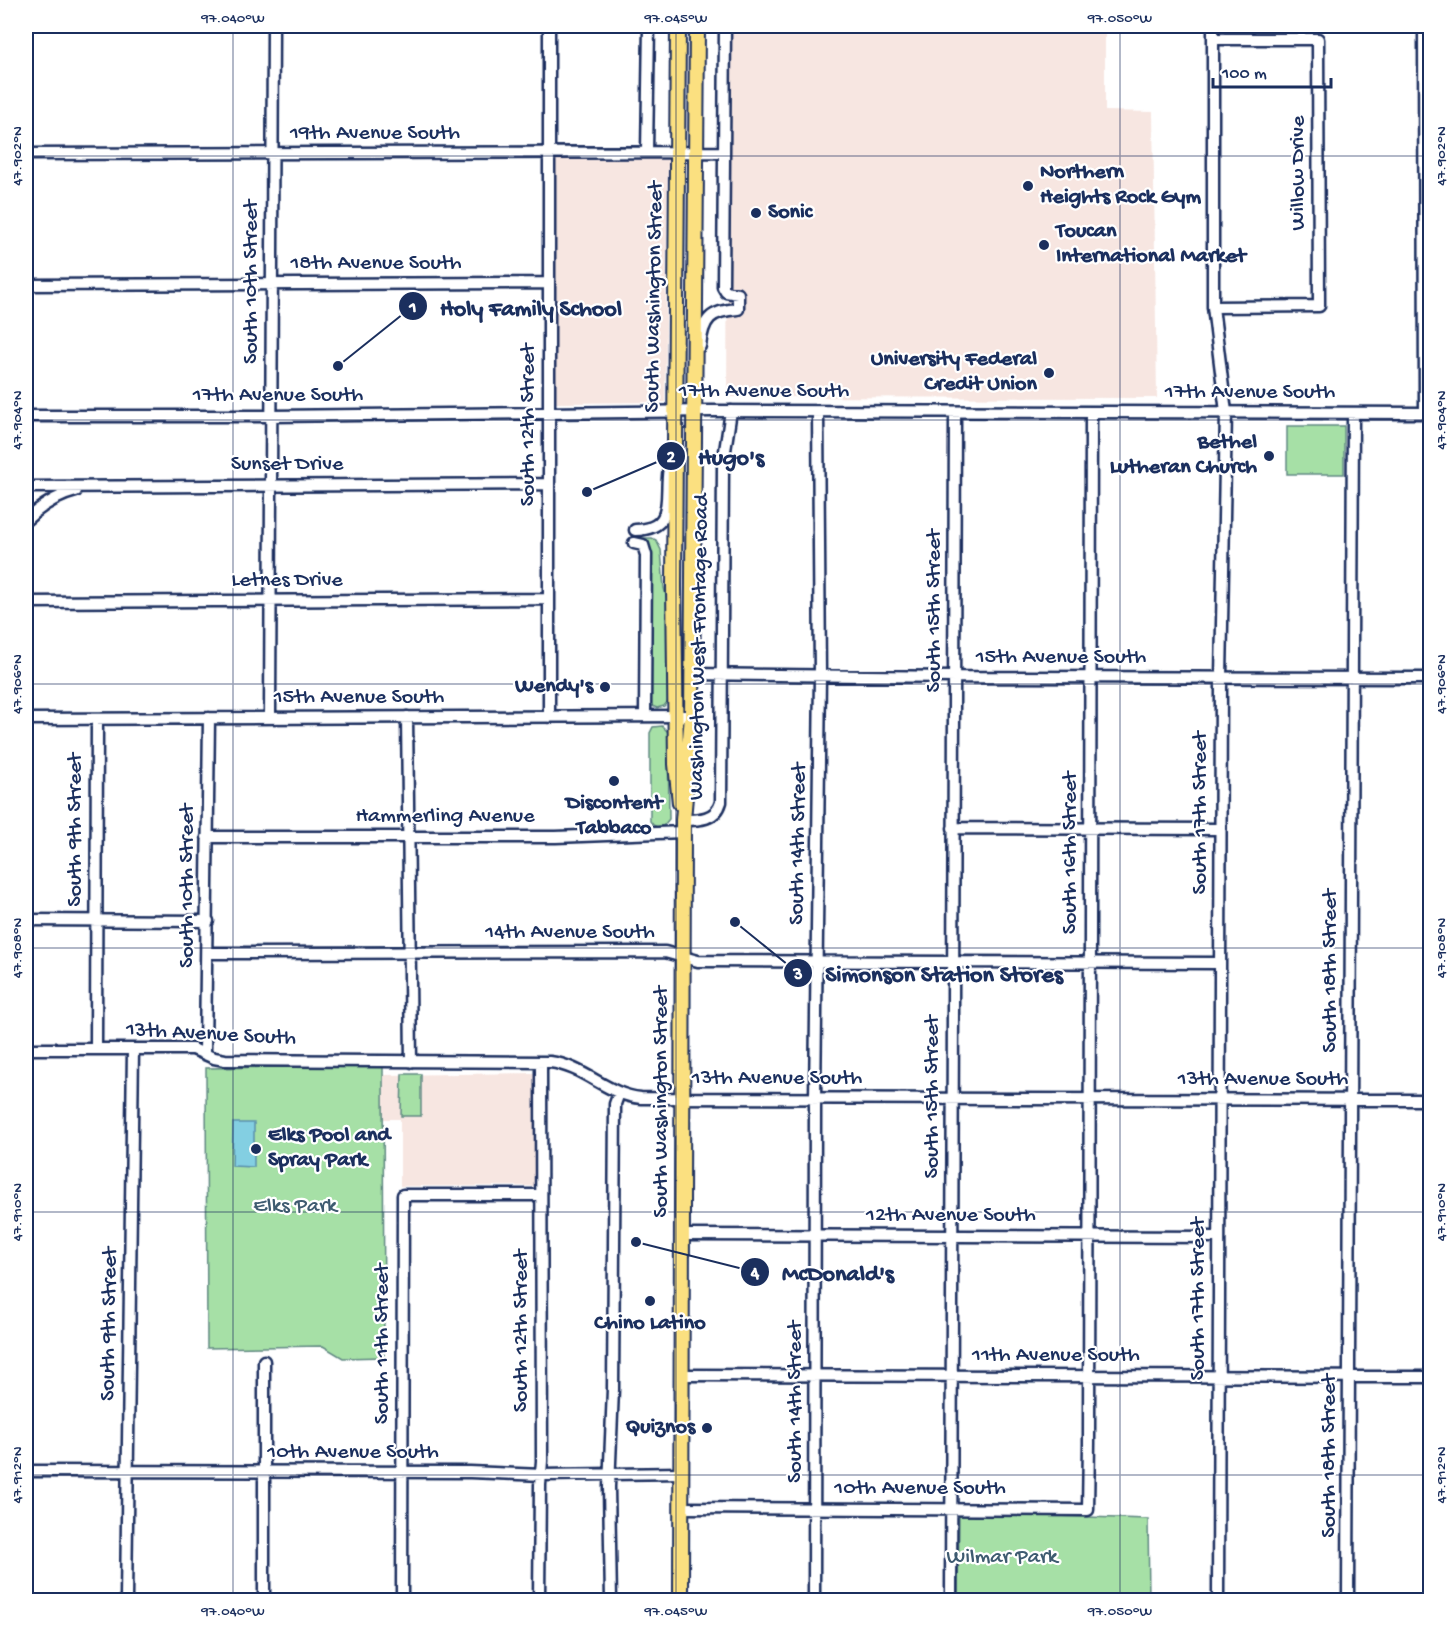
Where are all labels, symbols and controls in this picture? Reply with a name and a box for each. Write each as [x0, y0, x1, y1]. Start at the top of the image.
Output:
text: 97.040°W [200, 10, 265, 28]
text: 97.045°W [643, 10, 708, 28]
text: 97.050°W [1087, 10, 1152, 28]
scale bar [1213, 51, 1332, 89]
text: 100 m [1221, 64, 1267, 85]
street label: Willow Drive [1286, 115, 1312, 230]
street label: 19th Avenue South [289, 121, 460, 147]
text: 47.902°N [9, 126, 27, 186]
text: 47.902°N [1433, 126, 1451, 186]
place label: Northern Heights Rock Gym [1040, 160, 1201, 211]
street label: South Washington Street [640, 179, 670, 413]
marker: Northern Heights Rock Gym [1021, 179, 1035, 193]
street label: South 10th Street [239, 198, 265, 364]
place label: Sonic [768, 200, 814, 226]
marker: Sonic [749, 206, 763, 220]
place label: Toucan International Market [1054, 219, 1248, 270]
marker: Toucan International Market [1037, 238, 1051, 252]
street label: 18th Avenue South [289, 251, 462, 277]
callout: Holy Family School [398, 285, 634, 327]
text: Holy Family School [440, 296, 622, 325]
text: 1 [408, 298, 417, 319]
street label: South 12th Street [516, 342, 542, 506]
place label: University Federal Credit Union [871, 347, 1038, 398]
marker: University Federal Credit Union [1042, 366, 1056, 380]
street label: 17th Avenue South [678, 379, 849, 405]
street label: 17th Avenue South [1164, 380, 1335, 406]
street label: 17th Avenue South [192, 383, 363, 409]
text: 47.904°N [9, 390, 27, 450]
text: 47.904°N [1433, 390, 1451, 450]
place label: Bethel Lutheran Church [1110, 430, 1257, 481]
callout: Hugo's [656, 435, 776, 477]
text: Hugo's [698, 445, 765, 474]
text: 2 [667, 448, 676, 469]
marker: Bethel Lutheran Church [1262, 449, 1276, 463]
street label: Sunset Drive [231, 452, 344, 478]
street label: Washington West Frontage Road [684, 492, 716, 800]
street label: South 15th Street [922, 527, 948, 693]
street label: Letnes Drive [231, 568, 343, 594]
street label: 15th Avenue South [975, 645, 1146, 671]
text: 47.906°N [9, 654, 27, 714]
text: 47.906°N [1433, 654, 1451, 714]
place label: Wendy's [514, 674, 595, 700]
marker: Wendy's [598, 680, 612, 694]
street label: 15th Avenue South [273, 685, 444, 711]
street label: South 17th Street [1188, 730, 1214, 894]
street label: South 9th Street [63, 751, 89, 907]
street label: South 14th Street [785, 761, 813, 925]
street label: South 16th Street [1058, 770, 1084, 934]
marker: Discontent Tabbaco [607, 774, 621, 788]
place label: Discontent Tabbaco [564, 791, 664, 842]
street label: South 10th Street [175, 802, 201, 968]
street label: Hammerling Avenue [355, 804, 535, 830]
street label: South 18th Street [1318, 887, 1344, 1053]
text: 47.908°N [9, 918, 27, 978]
text: 47.908°N [1433, 918, 1451, 978]
street label: 14th Avenue South [484, 920, 655, 946]
callout: Simonson Station Stores [783, 952, 1075, 994]
text: Simonson Station Stores [825, 962, 1064, 991]
text: 3 [792, 965, 803, 986]
street label: South Washington Street [649, 984, 675, 1218]
street label: South 15th Street [920, 1013, 946, 1179]
street label: 13th Avenue South [124, 1018, 297, 1052]
street label: 13th Avenue South [691, 1066, 862, 1092]
street label: 13th Avenue South [1177, 1067, 1348, 1093]
place label: Elks Pool and Spray Park [268, 1123, 392, 1174]
marker: Elks Pool and Spray Park [249, 1142, 263, 1156]
text: 47.910°N [9, 1183, 27, 1241]
text: 47.910°N [1433, 1183, 1451, 1241]
park label: Elks Park [253, 1194, 339, 1220]
street label: 12th Avenue South [865, 1203, 1036, 1229]
street label: South 17th Street [1186, 1216, 1212, 1380]
street label: South 9th Street [96, 1245, 124, 1401]
street label: South 12th Street [509, 1248, 535, 1412]
callout: McDonald's [740, 1251, 906, 1293]
text: McDonald's [782, 1261, 895, 1290]
street label: South 11th Street [370, 1262, 396, 1424]
text: 4 [750, 1264, 760, 1285]
marker: Chino Latino [643, 1294, 657, 1308]
place label: Chino Latino [593, 1311, 706, 1337]
street label: South 14th Street [783, 1319, 809, 1483]
street label: 11th Avenue South [971, 1343, 1140, 1369]
street label: South 18th Street [1317, 1372, 1343, 1538]
place label: Quiznos [625, 1415, 697, 1441]
marker: Quiznos [700, 1421, 714, 1435]
street label: 10th Avenue South [266, 1440, 439, 1466]
text: 47.912°N [9, 1446, 27, 1504]
text: 47.912°N [1433, 1446, 1451, 1504]
street label: 10th Avenue South [833, 1476, 1006, 1502]
park label: Wilmar Park [946, 1545, 1060, 1571]
text: 97.040°W [200, 1603, 265, 1621]
text: 97.045°W [643, 1603, 708, 1621]
text: 97.050°W [1087, 1603, 1152, 1621]

